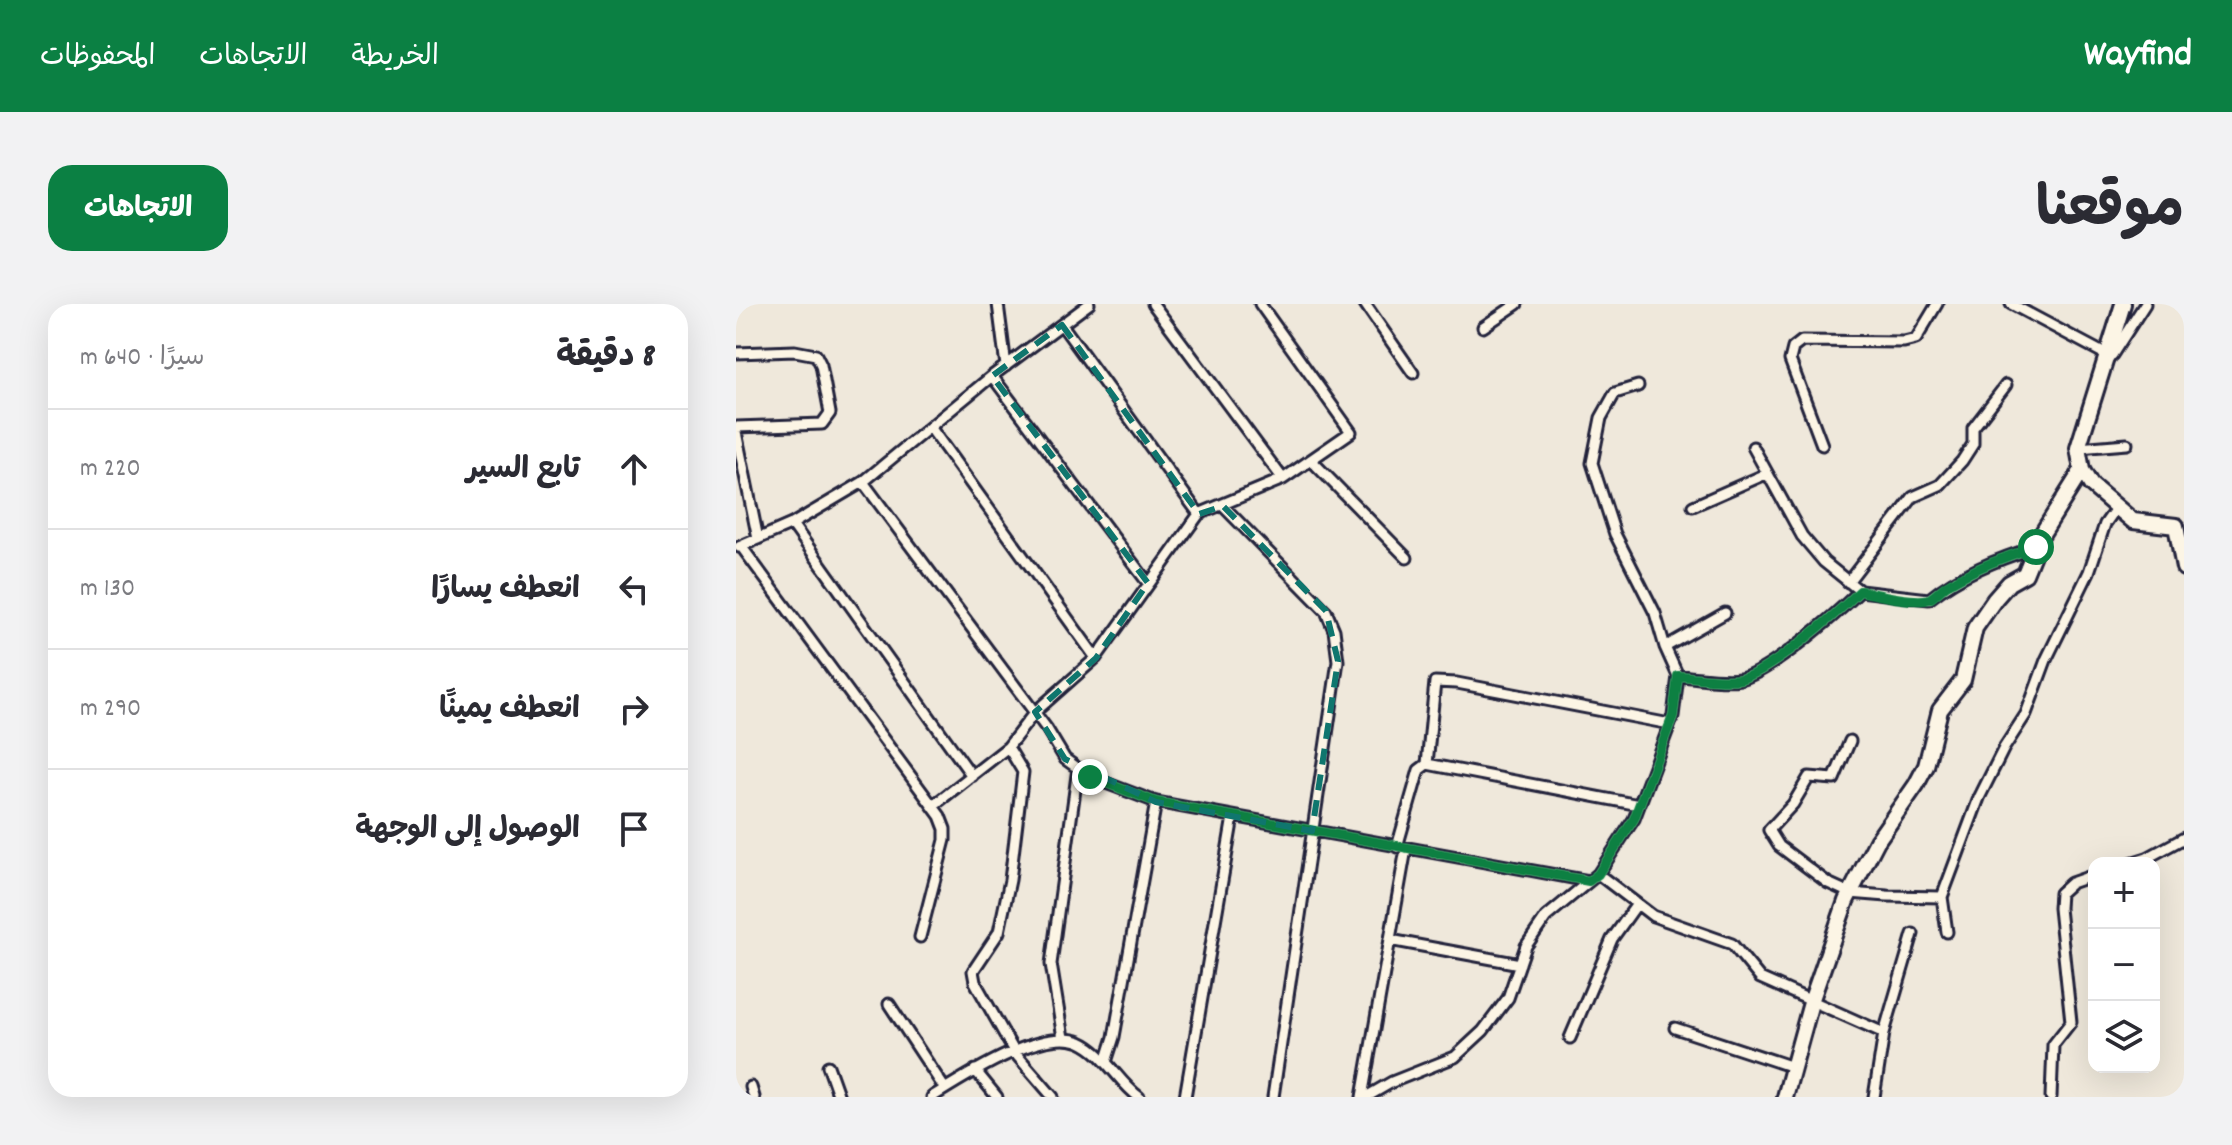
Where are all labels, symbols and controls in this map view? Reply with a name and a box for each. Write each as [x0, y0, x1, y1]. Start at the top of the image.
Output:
text: Wayfind [2084, 29, 2192, 84]
text: المحفوظات [40, 39, 155, 79]
text: الاتجاهات [199, 39, 307, 79]
text: الخريطة [351, 39, 439, 79]
button: الاتجاهات [48, 165, 228, 251]
text: موقعنا [2036, 173, 2184, 253]
text: 8 دقيقة [556, 334, 656, 383]
text: سيرًا · 640 m [80, 340, 205, 377]
icon: ahead [612, 447, 656, 491]
text: تابع السير [466, 450, 580, 493]
text: 220 m [80, 451, 141, 488]
route start [2018, 529, 2054, 565]
icon: left [612, 567, 656, 611]
text: انعطف يسارًا [431, 570, 580, 613]
text: 130 m [80, 571, 135, 608]
icon: right [612, 687, 656, 731]
text: انعطف يمينًا [439, 690, 580, 733]
text: 290 m [80, 691, 141, 728]
route end [1072, 759, 1108, 795]
icon: arrive [612, 807, 656, 851]
text: الوصول إلى الوجهة [355, 810, 580, 853]
map controls [2088, 857, 2160, 1073]
button: + [2088, 857, 2160, 929]
button: − [2088, 929, 2160, 1001]
button: layers [2088, 1001, 2160, 1073]

